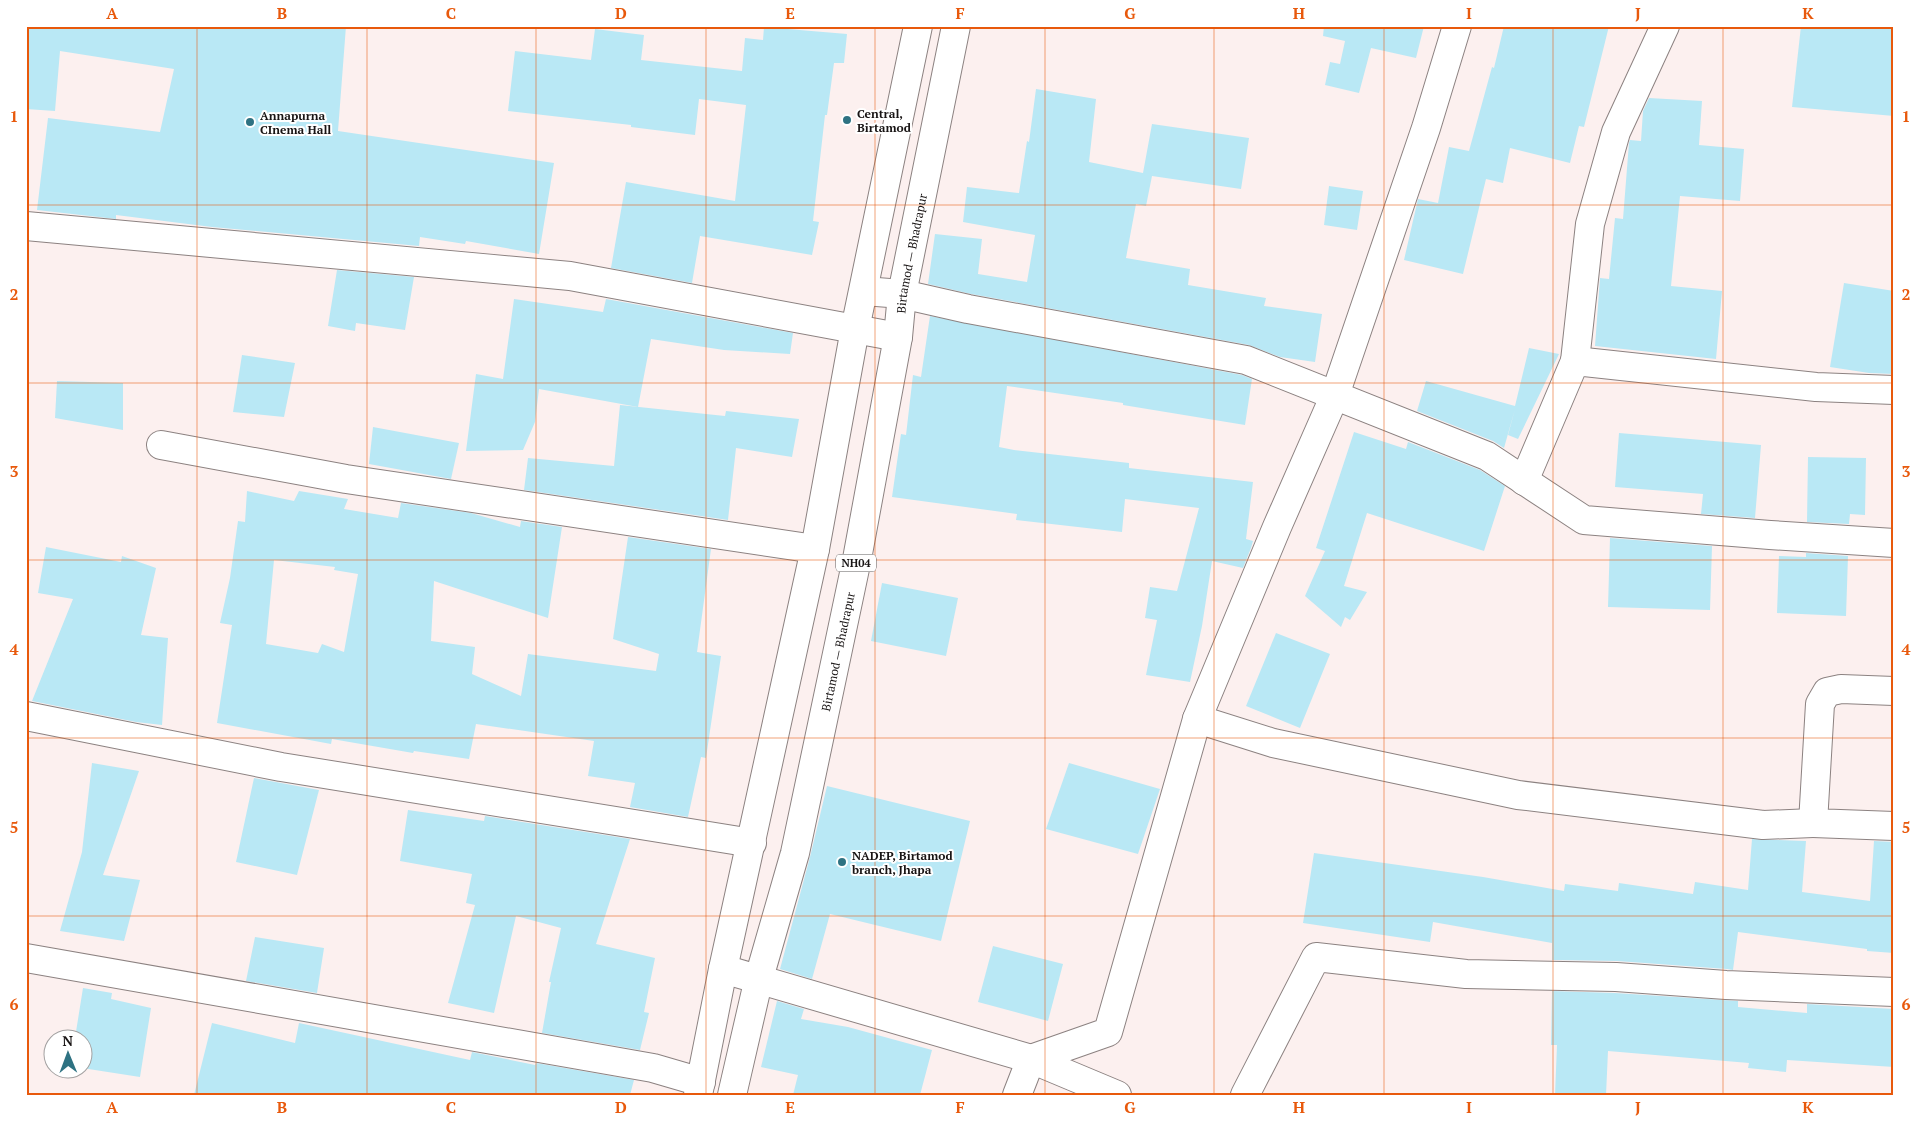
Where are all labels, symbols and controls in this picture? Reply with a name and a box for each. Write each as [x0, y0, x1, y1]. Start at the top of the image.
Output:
text: A [106, 2, 118, 24]
text: B [277, 2, 287, 24]
text: C [446, 2, 456, 24]
text: D [615, 2, 627, 24]
text: E [785, 2, 795, 24]
text: F [955, 2, 965, 24]
text: G [1124, 2, 1136, 24]
text: H [1293, 2, 1305, 24]
text: I [1466, 2, 1472, 24]
text: J [1635, 2, 1641, 24]
text: K [1802, 2, 1814, 24]
text: 1 [9, 105, 19, 127]
text: 1 [1901, 105, 1911, 127]
place label: Central, Birtamod [857, 106, 912, 135]
place label: Annapurna CInema Hall [260, 108, 331, 137]
marker: Central, Birtamod [841, 114, 853, 126]
marker: Annapurna CInema Hall [244, 116, 256, 128]
street label: Birtamod — Bhadrapur [893, 192, 930, 314]
text: 2 [9, 283, 19, 305]
text: 2 [1901, 283, 1911, 305]
text: 3 [9, 460, 19, 482]
text: 3 [1901, 460, 1911, 482]
road number: NH04 [836, 554, 876, 572]
street label: Birtamod — Bhadrapur [818, 590, 857, 713]
text: 4 [9, 638, 19, 660]
text: 4 [1901, 638, 1911, 660]
text: 5 [9, 816, 19, 838]
text: 5 [1901, 816, 1911, 838]
place label: NADEP, Birtamod branch, Jhapa [851, 848, 953, 877]
marker: NADEP, Birtamod branch, Jhapa [836, 856, 848, 868]
text: 6 [9, 993, 19, 1015]
text: 6 [1901, 993, 1911, 1015]
north arrow [42, 1028, 92, 1078]
text: N [62, 1031, 74, 1050]
text: A [106, 1096, 118, 1118]
text: B [277, 1096, 287, 1118]
text: C [446, 1096, 456, 1118]
text: D [615, 1096, 627, 1118]
text: E [785, 1096, 795, 1118]
text: F [955, 1096, 965, 1118]
text: G [1124, 1096, 1136, 1118]
text: H [1293, 1096, 1305, 1118]
text: I [1466, 1096, 1472, 1118]
text: J [1635, 1096, 1641, 1118]
text: K [1802, 1096, 1814, 1118]

